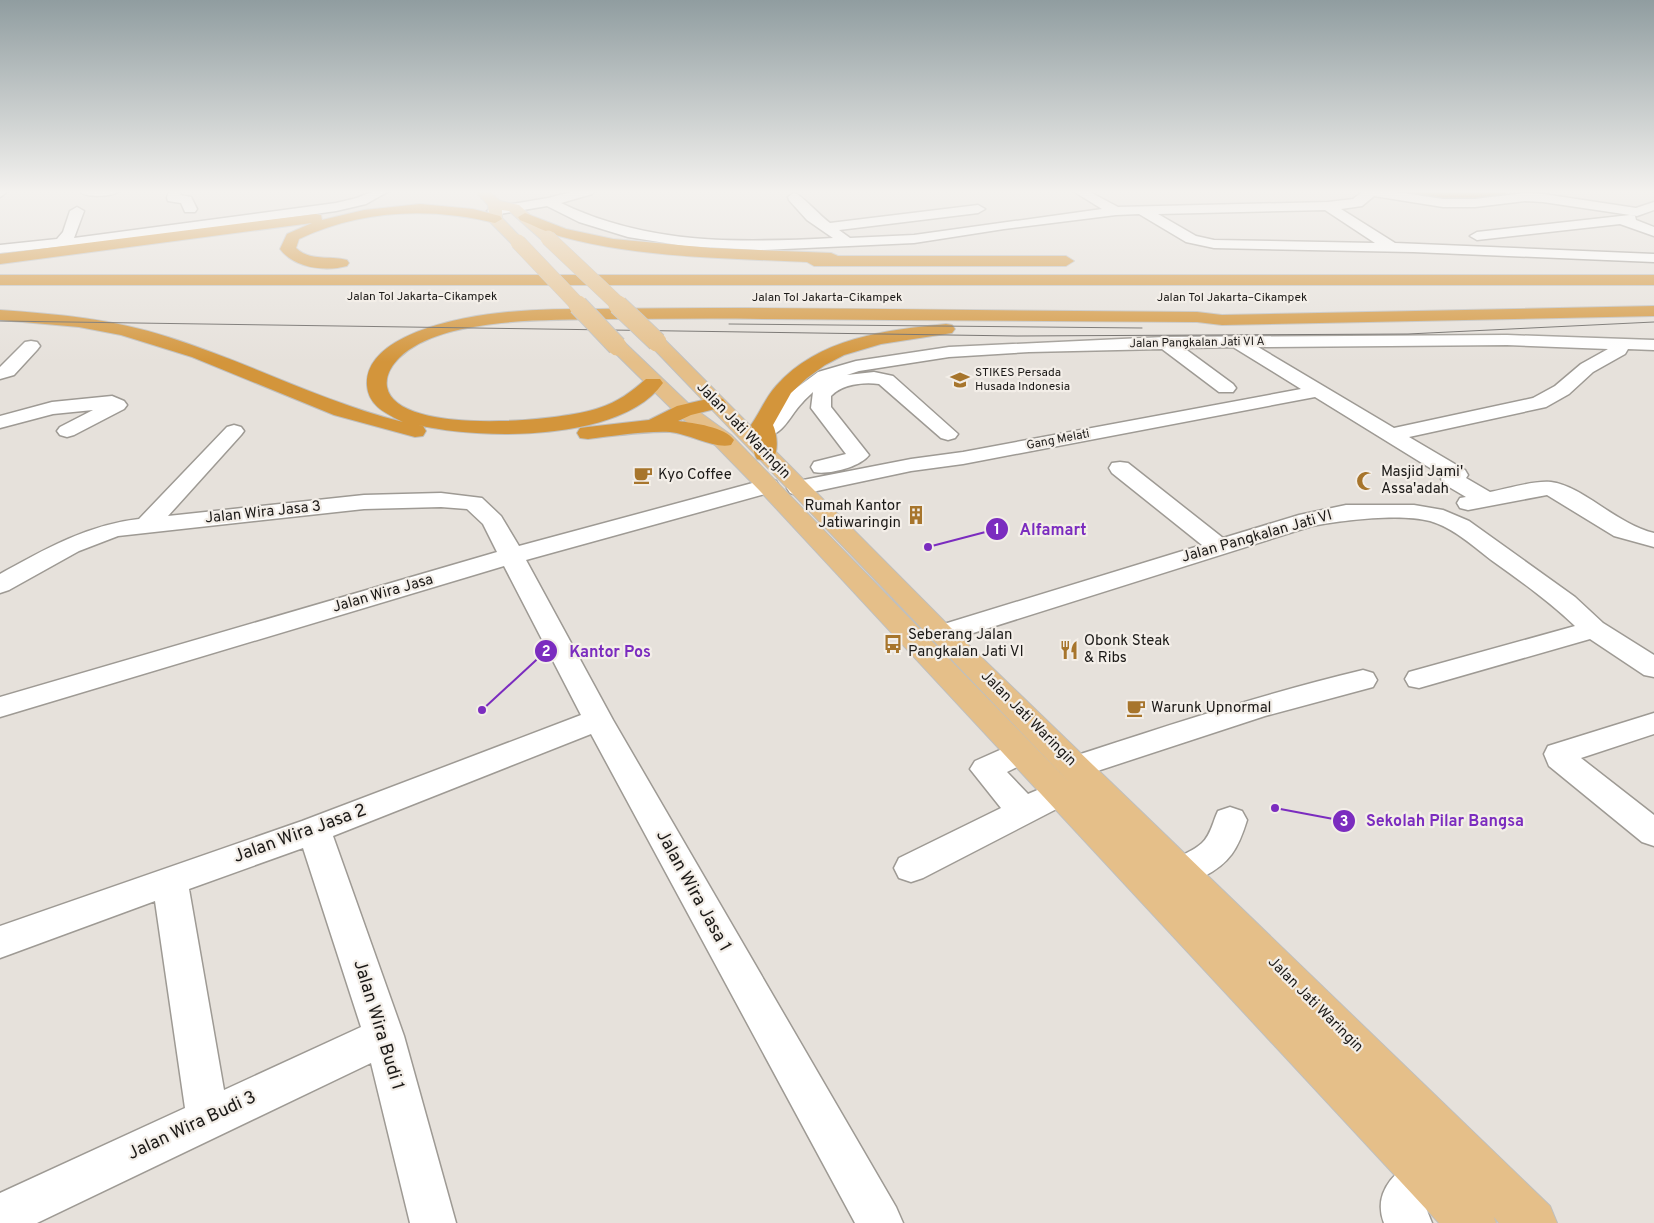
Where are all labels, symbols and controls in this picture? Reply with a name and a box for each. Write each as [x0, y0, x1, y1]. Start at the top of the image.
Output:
street label: Jalan Tol Jakarta–Cikampek [347, 289, 497, 305]
street label: Jalan Tol Jakarta–Cikampek [752, 290, 902, 306]
street label: Jalan Tol Jakarta–Cikampek [1157, 290, 1307, 306]
street label: Jalan Pangkalan Jati VI A [1129, 334, 1265, 352]
place label: STIKES Persada Husada Indonesia [975, 365, 1070, 395]
school or university icon: STIKES Persada Husada Indonesia [949, 369, 971, 391]
street label: Jalan Jati Waringin [692, 379, 794, 483]
street label: Gang Melati [1025, 426, 1091, 454]
place label: Masjid Jami' Assa'adah [1381, 463, 1463, 499]
cafe icon: Kyo Coffee [632, 464, 654, 486]
place label: Kyo Coffee [658, 466, 732, 485]
mosque icon: Masjid Jami' Assa'adah [1355, 470, 1377, 492]
street label: Jalan Wira Jasa 3 [204, 497, 322, 529]
place label: Rumah Kantor Jatiwaringin [804, 497, 901, 533]
building icon: Rumah Kantor Jatiwaringin [905, 504, 927, 526]
street label: Jalan Pangkalan Jati VI [1179, 506, 1335, 568]
callout: Alfamart [985, 513, 1097, 544]
text: 1 [994, 521, 1000, 540]
text: Alfamart [1020, 521, 1086, 541]
street label: Jalan Wira Jasa [330, 571, 436, 617]
place label: Seberang Jalan Pangkalan Jati VI [908, 626, 1024, 662]
place label: Obonk Steak & Ribs [1084, 632, 1170, 668]
bus stop icon: Seberang Jalan Pangkalan Jati VI [882, 633, 904, 655]
callout: Kantor Pos [534, 636, 660, 667]
restaurant icon: Obonk Steak & Ribs [1058, 639, 1080, 661]
text: 2 [541, 643, 551, 662]
text: Kantor Pos [569, 643, 651, 663]
street label: Jalan Jati Waringin [976, 667, 1080, 771]
cafe icon: Warunk Upnormal [1125, 697, 1147, 719]
place label: Warunk Upnormal [1151, 699, 1272, 718]
street label: Jalan Wira Jasa 2 [230, 799, 370, 869]
callout: Sekolah Pilar Bangsa [1332, 805, 1534, 836]
text: Sekolah Pilar Bangsa [1366, 812, 1524, 832]
text: 3 [1340, 813, 1349, 832]
street label: Jalan Wira Jasa 1 [650, 826, 736, 956]
street label: Jalan Jati Waringin [1263, 953, 1367, 1057]
street label: Jalan Wira Budi 1 [347, 957, 409, 1093]
street label: Jalan Wira Budi 3 [124, 1086, 260, 1166]

